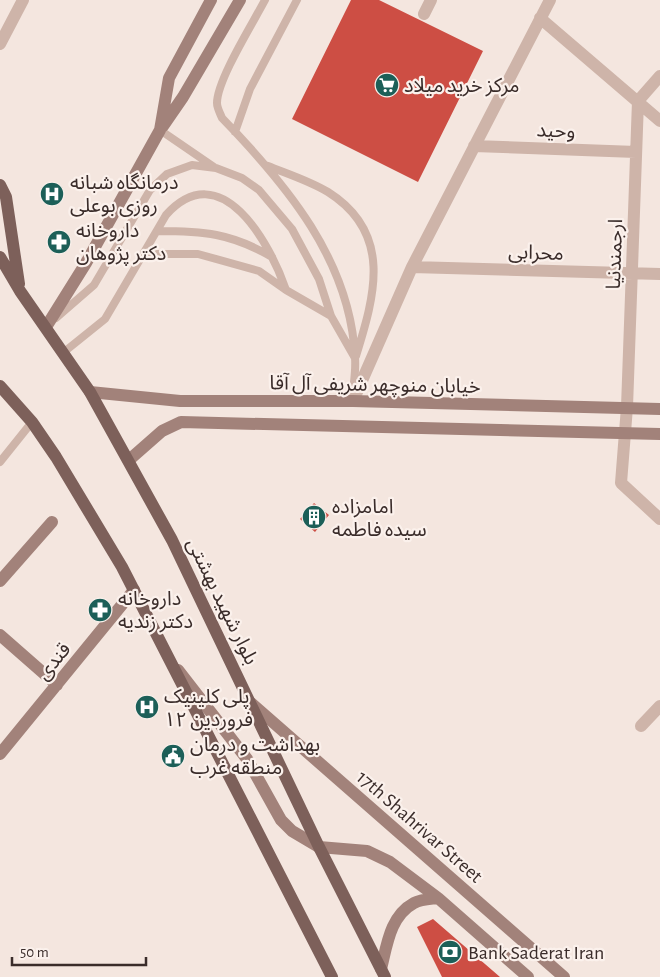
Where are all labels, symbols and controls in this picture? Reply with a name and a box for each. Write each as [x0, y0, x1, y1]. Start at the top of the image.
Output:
supermarket icon: مرکز خرید میلاد [374, 72, 400, 98]
place label: مرکز خرید میلاد [404, 76, 520, 97]
street label: وحید [536, 120, 576, 143]
place label: درمانگاه شبانه روزی بوعلی [70, 172, 179, 217]
hospital icon: درمانگاه شبانه روزی بوعلی [39, 181, 65, 207]
street label: ارجمندنیا [604, 218, 627, 290]
place label: داروخانه دکتر پژوهان [76, 221, 166, 266]
pharmacy icon: داروخانه دکتر پژوهان [46, 229, 72, 255]
street label: محرابی [508, 242, 564, 265]
street label: خیابان منوچهر شریفی آل آقا [269, 373, 481, 399]
place label: امامزاده سیده فاطمه [332, 497, 427, 540]
building icon: امامزاده سیده فاطمه [301, 504, 327, 530]
street label: بلوار شهید بهشتی [182, 535, 261, 668]
place label: داروخانه دکتر زندیه [118, 589, 193, 633]
pharmacy icon: داروخانه دکتر زندیه [87, 597, 113, 623]
street label: قندی [33, 639, 75, 685]
place label: پلی کلینیک ۱۲ فروردین [164, 687, 253, 731]
hospital icon: پلی کلینیک ۱۲ فروردین [134, 694, 160, 720]
place label: بهداشت و درمان منطقه غرب [190, 735, 320, 779]
public building icon: بهداشت و درمان منطقه غرب [160, 743, 186, 769]
street label: 17th Shahrivar Street [353, 767, 487, 887]
scale bar [12, 934, 146, 966]
bank icon: Bank Saderat Iran [437, 939, 463, 965]
place label: Bank Saderat Iran [468, 943, 604, 963]
text: 50 m [20, 945, 49, 960]

